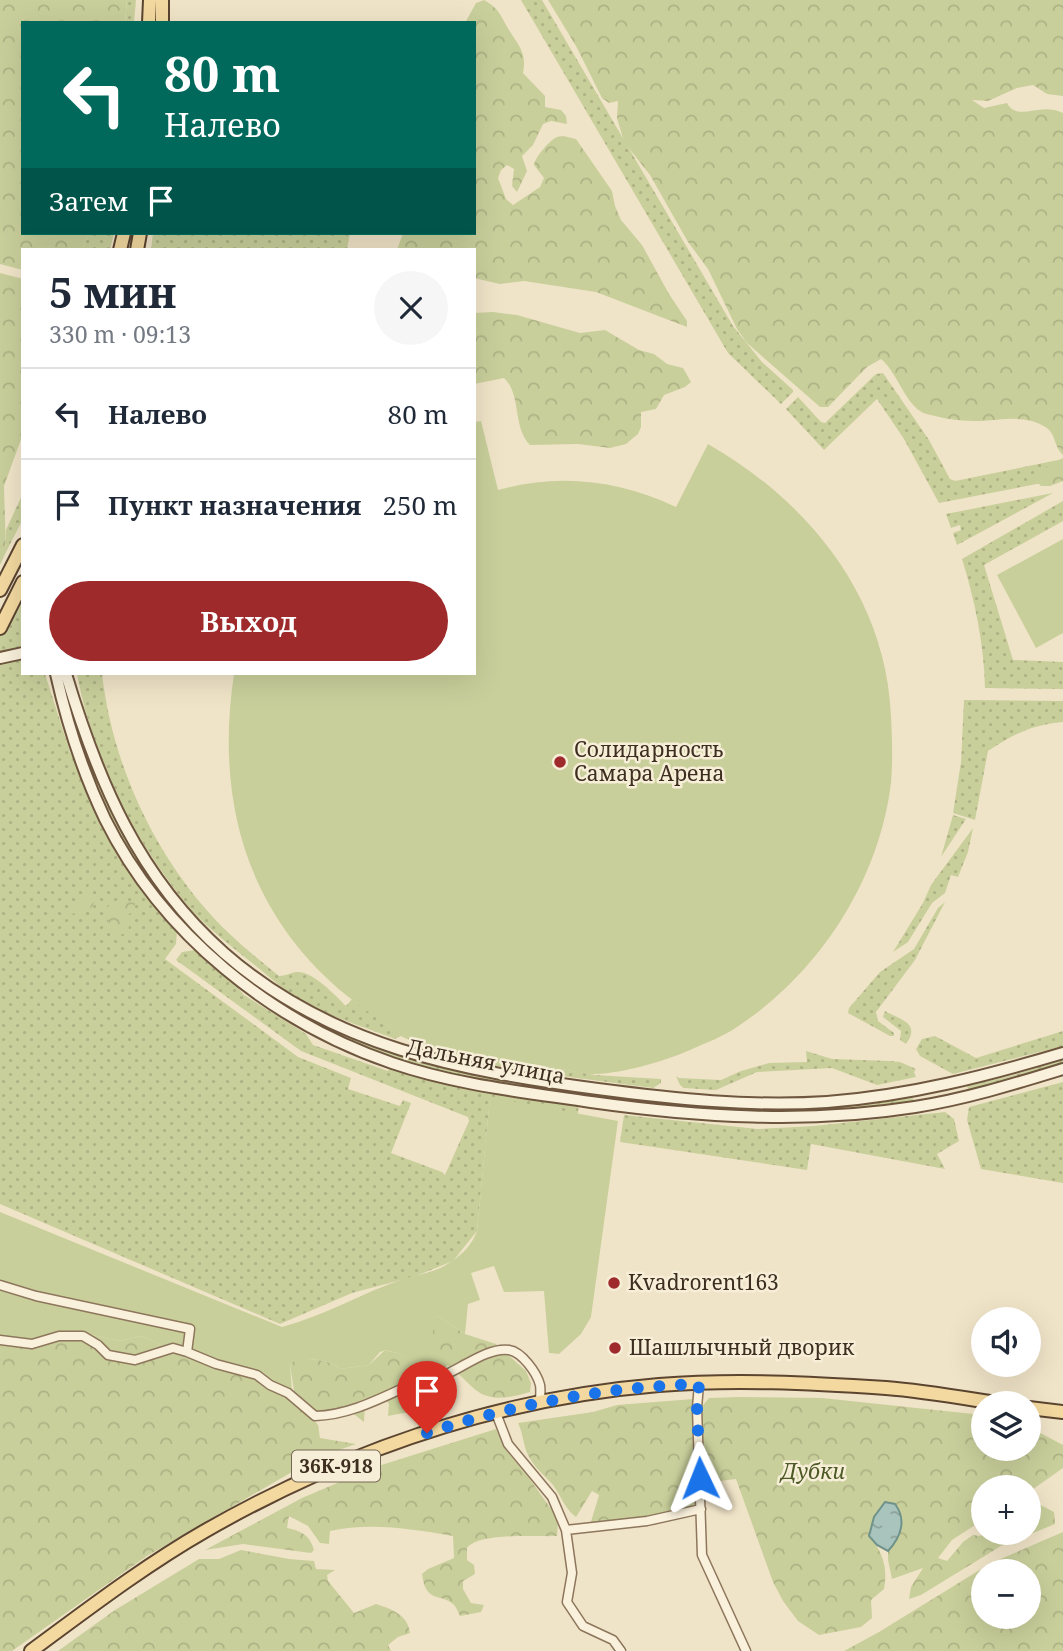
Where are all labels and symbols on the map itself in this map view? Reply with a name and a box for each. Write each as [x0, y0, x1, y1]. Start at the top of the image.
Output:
place label: Солидарность Самара Арена [574, 735, 724, 787]
marker: Солидарность Самара Арена [552, 754, 568, 770]
street label: Дальняя улица [405, 1032, 567, 1090]
place label: Kvadrorent163 [628, 1268, 779, 1296]
marker: Kvadrorent163 [606, 1275, 622, 1291]
place label: Шашлычный дворик [629, 1333, 855, 1361]
marker: Шашлычный дворик [607, 1340, 623, 1356]
pin [397, 1361, 457, 1433]
position arrow [663, 1441, 737, 1515]
road number: 36К-918 [292, 1450, 380, 1482]
park label: Дубки [779, 1457, 845, 1485]

